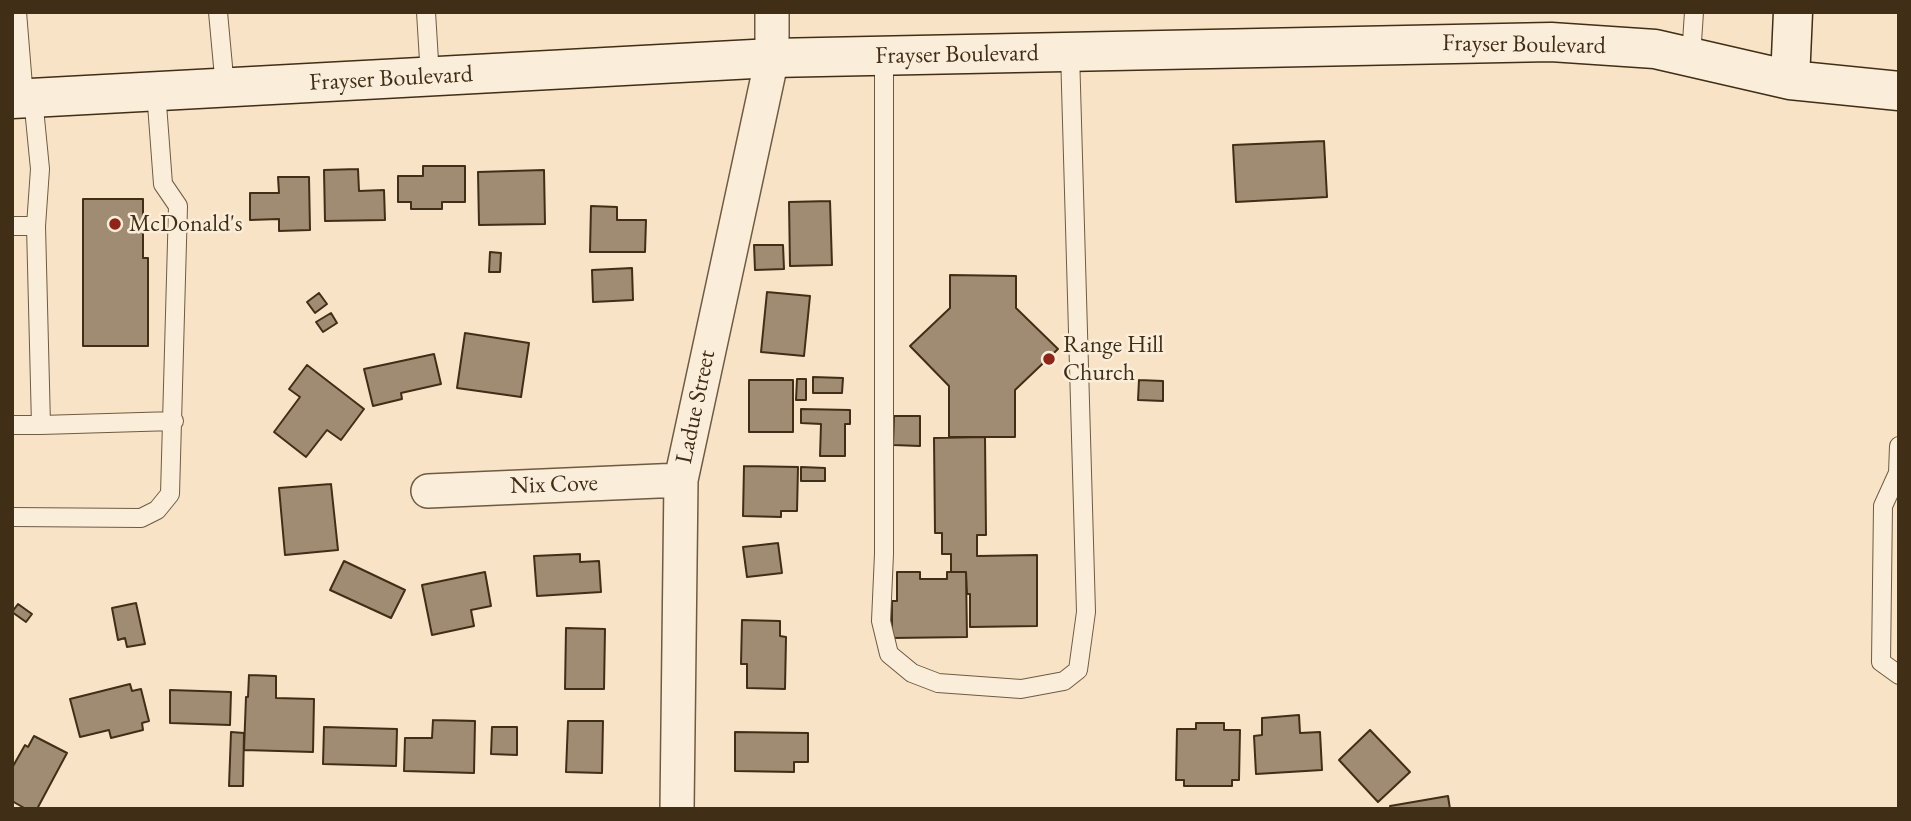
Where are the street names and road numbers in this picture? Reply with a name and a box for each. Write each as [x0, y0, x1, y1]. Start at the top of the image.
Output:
street label: Frayser Boulevard [1442, 29, 1606, 61]
street label: Frayser Boulevard [875, 39, 1039, 71]
street label: Frayser Boulevard [309, 60, 473, 98]
street label: Ladue Street [670, 348, 722, 466]
street label: Nix Cove [510, 469, 598, 501]

